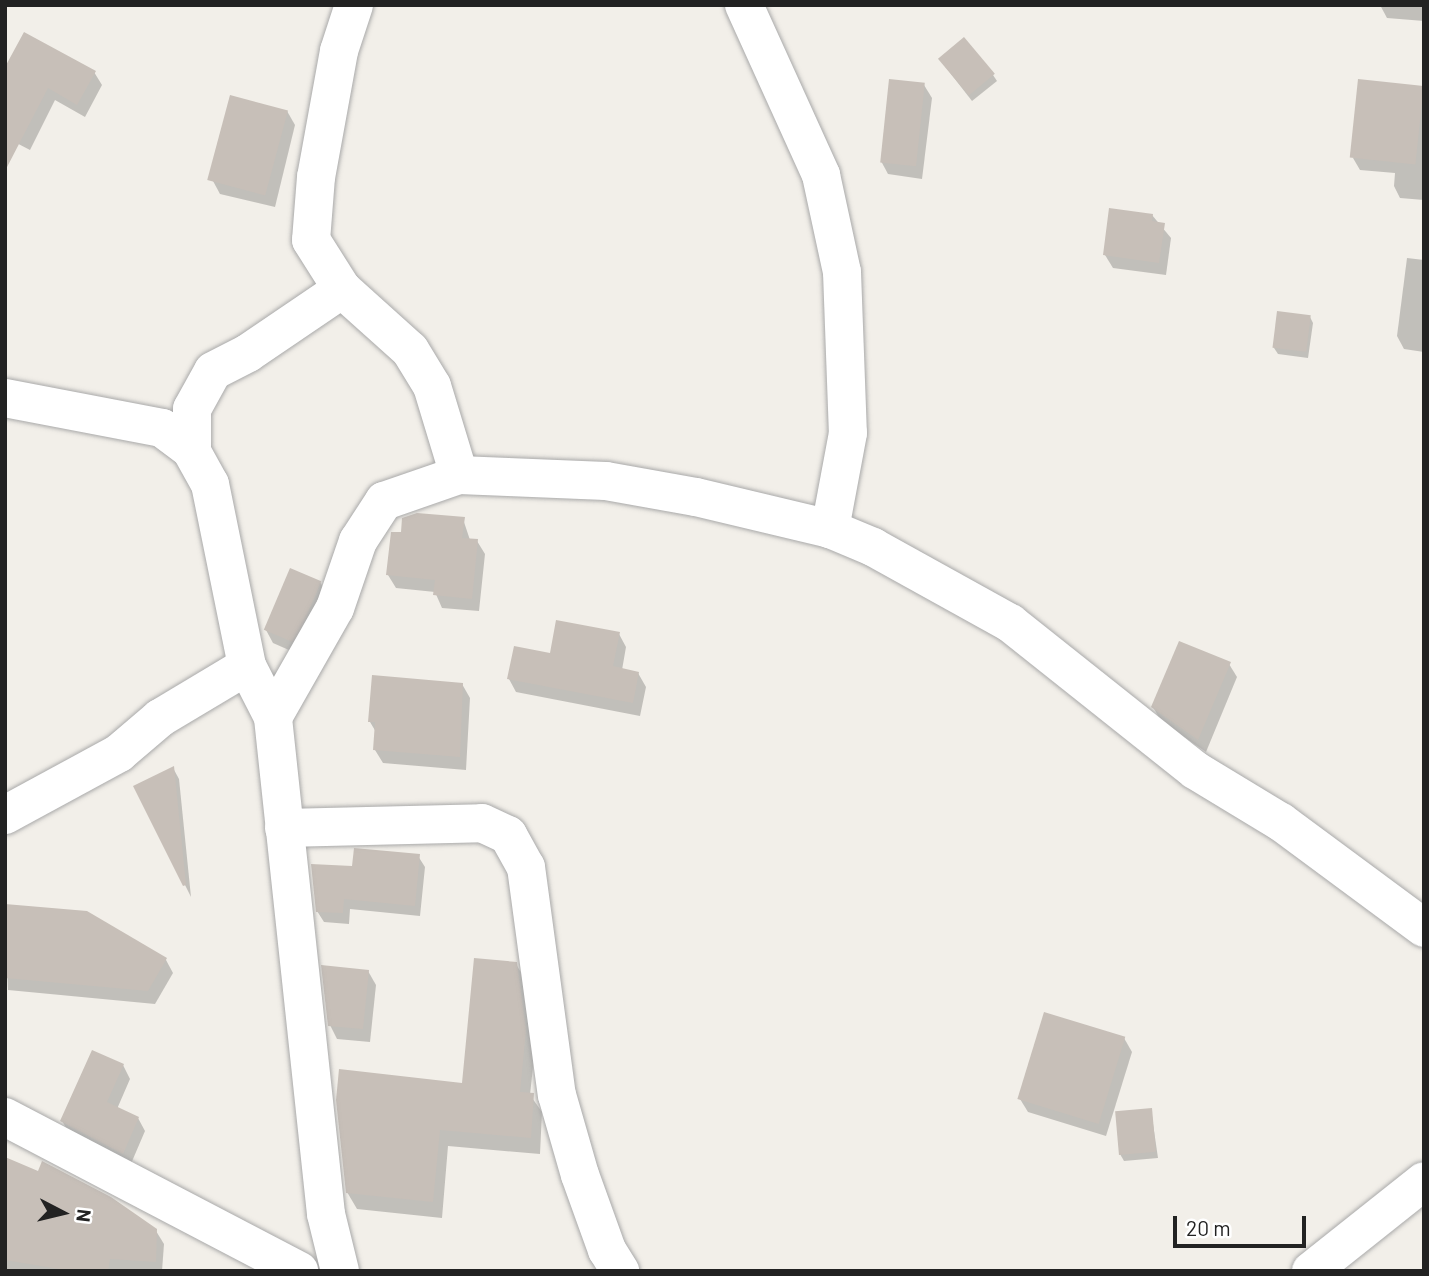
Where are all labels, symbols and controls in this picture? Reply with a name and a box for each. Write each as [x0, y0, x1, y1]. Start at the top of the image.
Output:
north arrow [28, 1178, 98, 1248]
scale bar [1177, 1202, 1310, 1246]
text: N [72, 1208, 97, 1223]
text: 20 m [1186, 1215, 1231, 1240]

